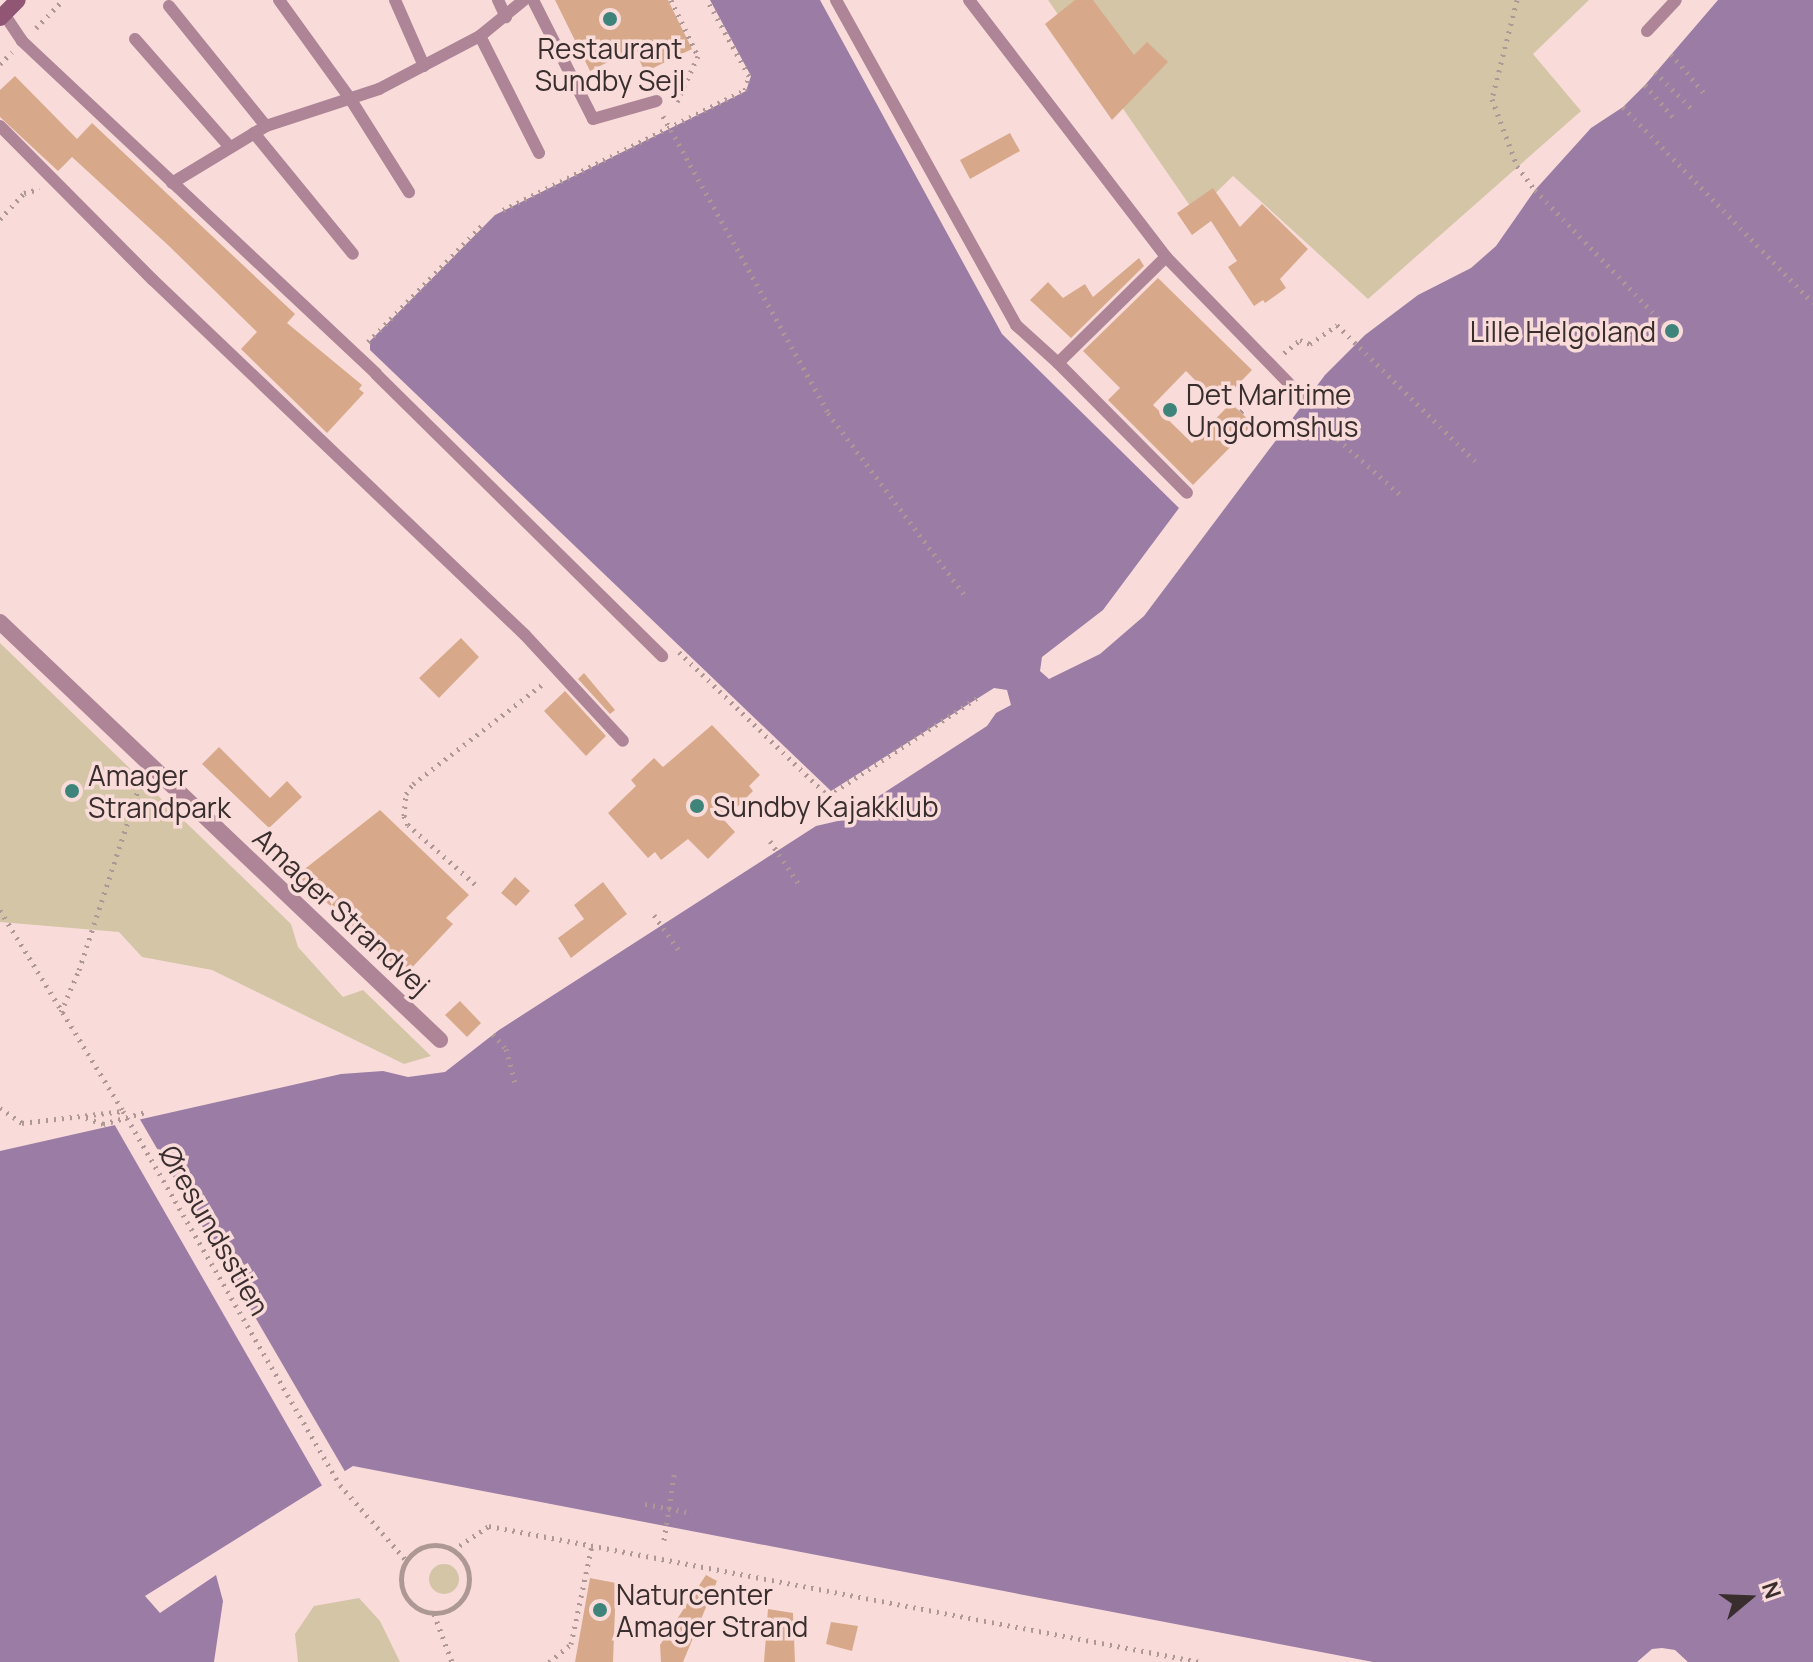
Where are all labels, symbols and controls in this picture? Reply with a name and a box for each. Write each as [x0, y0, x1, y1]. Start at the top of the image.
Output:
marker: Restaurant Sundby Sejl [601, 10, 619, 28]
place label: Restaurant Sundby Sejl [535, 31, 685, 97]
place label: Lille Helgoland [1470, 314, 1656, 348]
marker: Lille Helgoland [1663, 322, 1681, 340]
place label: Det Maritime Ungdomshus [1186, 377, 1358, 443]
marker: Det Maritime Ungdomshus [1161, 401, 1179, 419]
place label: Amager Strandpark [88, 758, 231, 824]
marker: Amager Strandpark [63, 782, 81, 800]
place label: Sundby Kajakklub [713, 789, 938, 823]
marker: Sundby Kajakklub [688, 797, 706, 815]
street label: Amager Strandvej [247, 820, 437, 1002]
street label: Øresundsstien [153, 1139, 277, 1321]
north arrow [1709, 1558, 1789, 1638]
place label: Naturcenter Amager Strand [616, 1577, 808, 1643]
text: N [1755, 1578, 1788, 1603]
marker: Naturcenter Amager Strand [591, 1601, 609, 1619]

